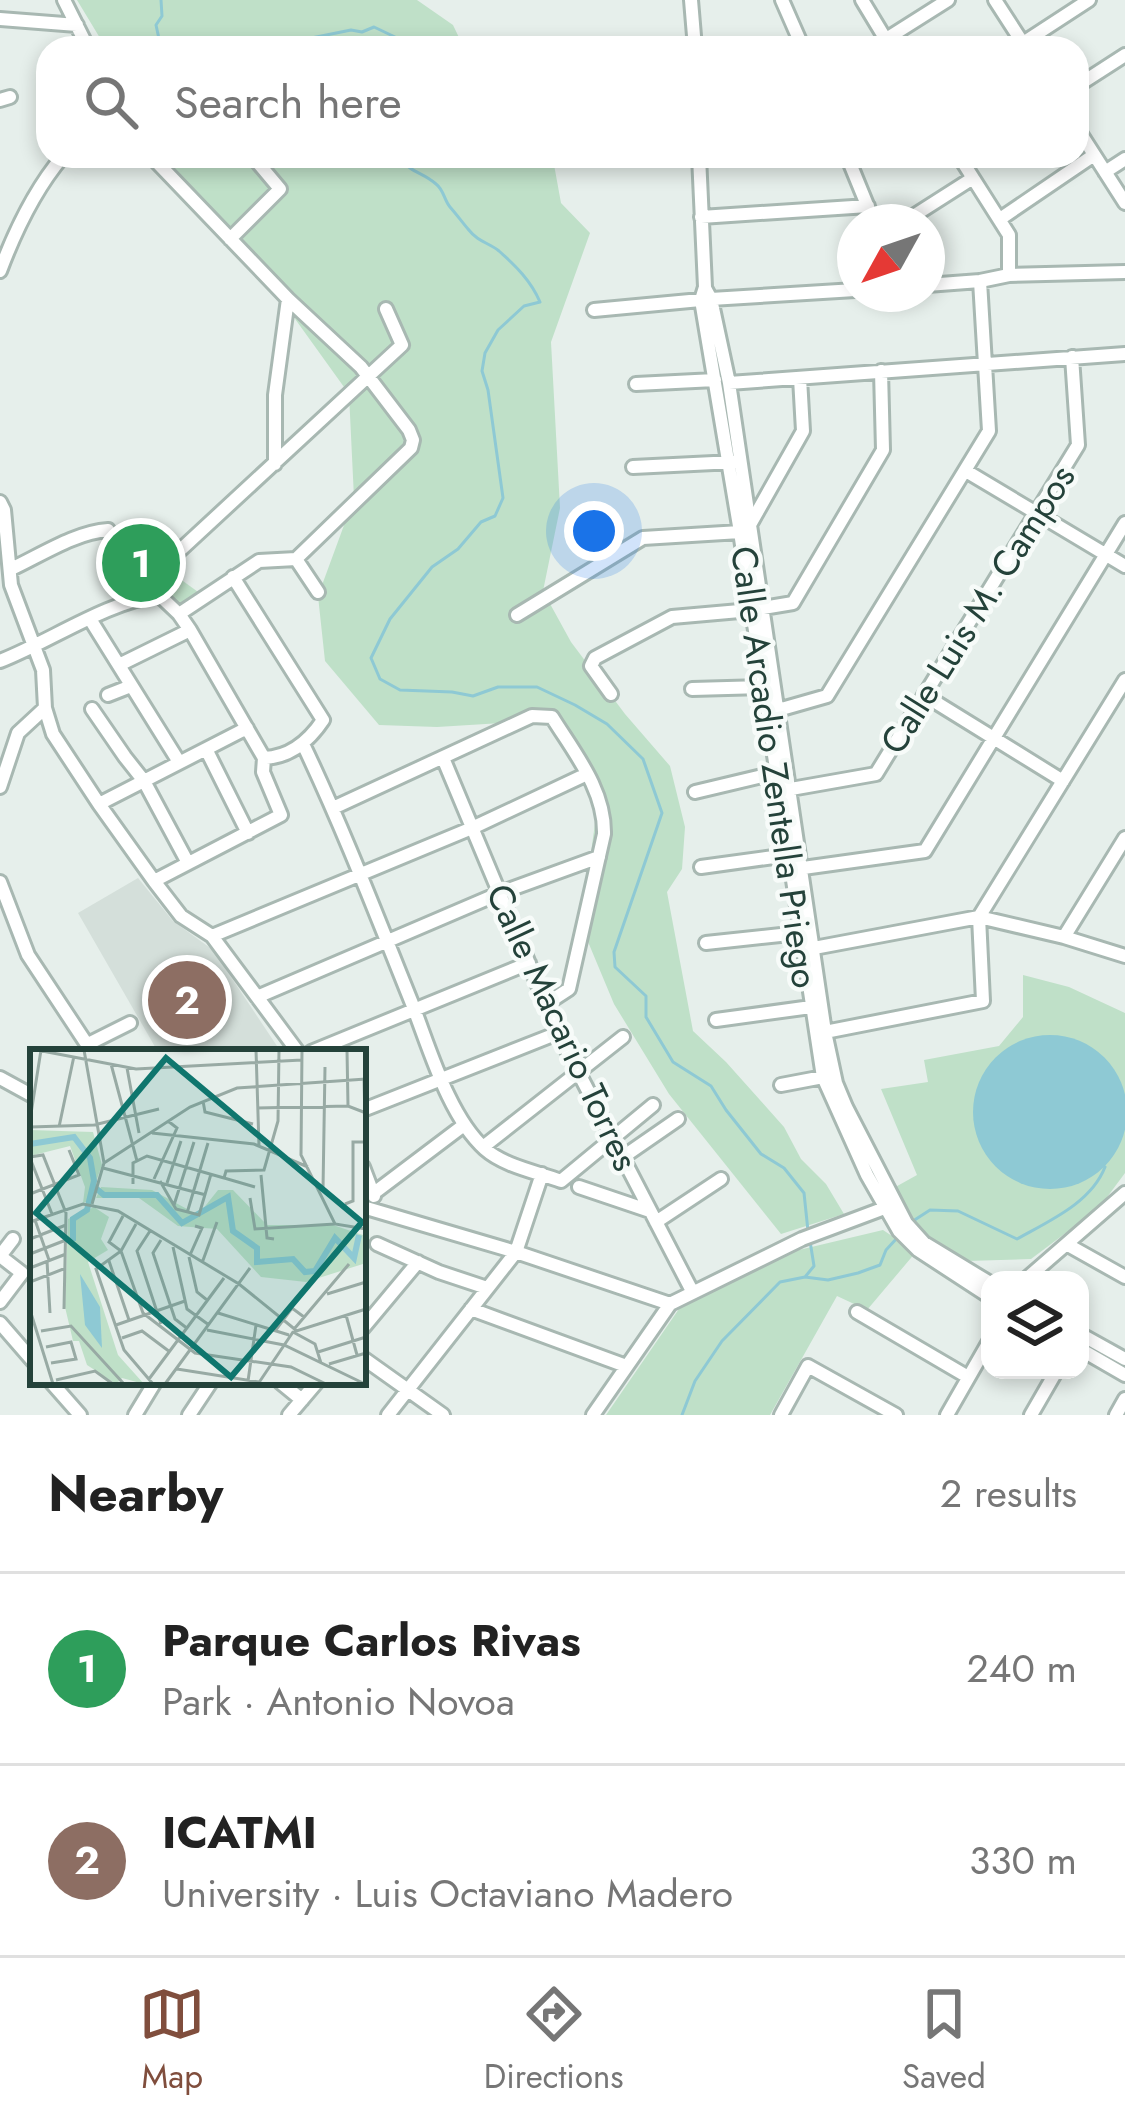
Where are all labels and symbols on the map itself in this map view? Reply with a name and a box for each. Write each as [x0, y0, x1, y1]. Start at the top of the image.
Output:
north arrow [837, 204, 945, 312]
street label: Calle Luis M. Campos [867, 454, 1087, 764]
your location [564, 501, 624, 561]
pin: 1 [102, 518, 180, 608]
street label: Calle Arcadio Zentella Priego [718, 543, 832, 991]
street label: Calle Macario Torres [474, 875, 652, 1179]
pin: 2 [148, 955, 226, 1045]
inset map [30, 1049, 366, 1385]

